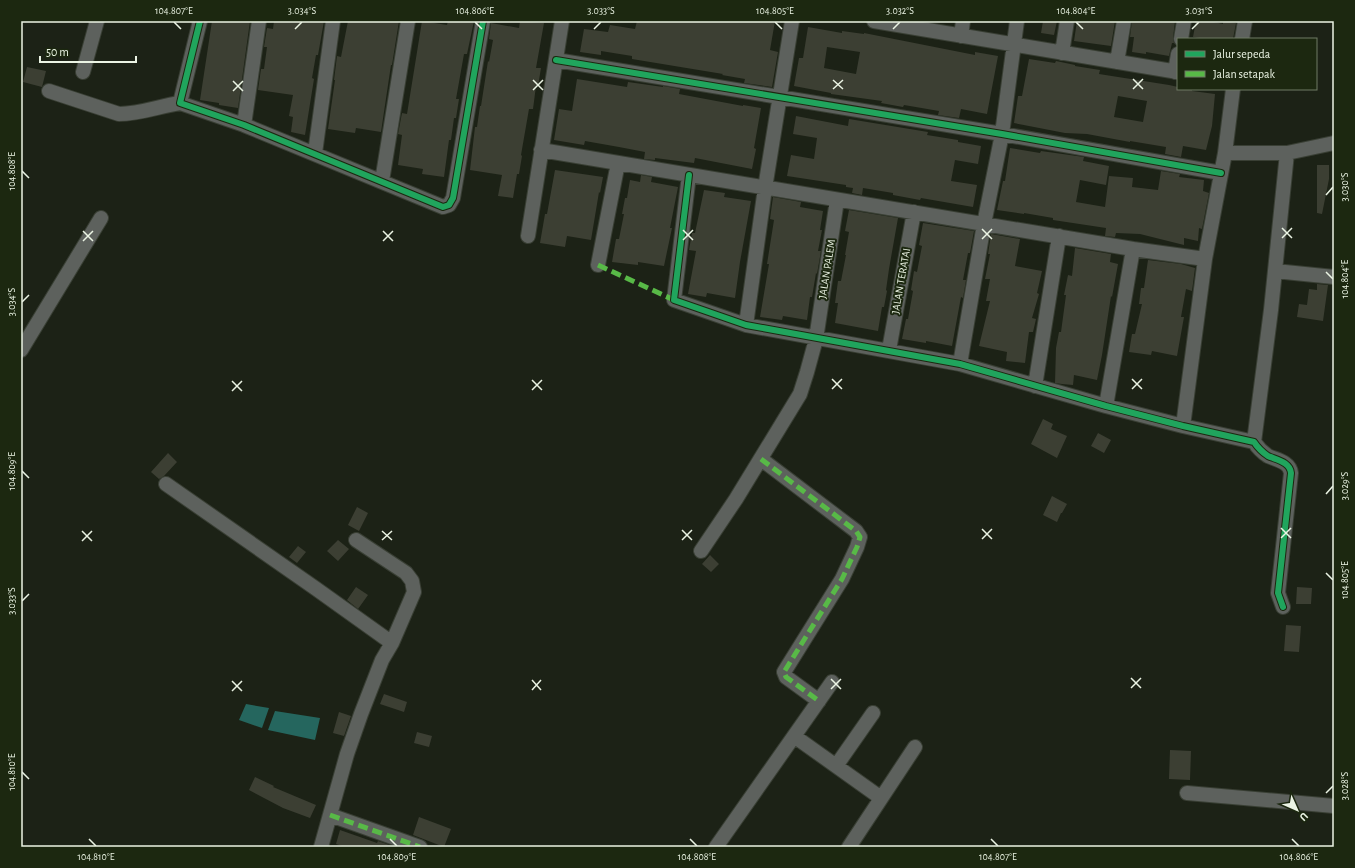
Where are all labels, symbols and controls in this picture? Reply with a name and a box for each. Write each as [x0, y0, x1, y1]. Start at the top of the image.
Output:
text: 104.807°E [155, 6, 193, 16]
text: 3.034°S [288, 6, 316, 16]
text: 104.806°E [456, 6, 494, 16]
text: 3.033°S [587, 6, 615, 16]
text: 104.805°E [756, 6, 794, 16]
text: 3.032°S [886, 6, 914, 16]
text: 104.804°E [1057, 6, 1095, 16]
text: 3.031°S [1186, 6, 1213, 16]
scale bar [40, 38, 136, 64]
legend [1177, 38, 1317, 90]
text: 50 m [46, 46, 69, 58]
text: Jalur sepeda [1213, 48, 1271, 60]
text: Jalan setapak [1213, 68, 1276, 80]
text: 104.808°E [7, 152, 17, 190]
text: 3.030°S [1340, 172, 1350, 201]
street label: JALAN PALEM [817, 238, 837, 300]
street label: JALAN TERATAI [890, 247, 912, 315]
text: 104.804°E [1340, 260, 1350, 298]
text: 3.034°S [7, 288, 17, 316]
text: 104.809°E [7, 452, 17, 490]
text: 3.029°S [1340, 471, 1350, 500]
text: 104.805°E [1340, 561, 1350, 599]
text: 3.033°S [7, 587, 17, 615]
text: 104.810°E [7, 753, 17, 791]
text: 3.028°S [1340, 771, 1350, 800]
north arrow [1277, 790, 1317, 830]
text: U [1297, 810, 1310, 823]
text: 104.810°E [77, 852, 115, 862]
text: 104.809°E [378, 852, 416, 862]
text: 104.808°E [678, 852, 716, 862]
text: 104.807°E [979, 852, 1017, 862]
text: 104.806°E [1280, 852, 1318, 862]

